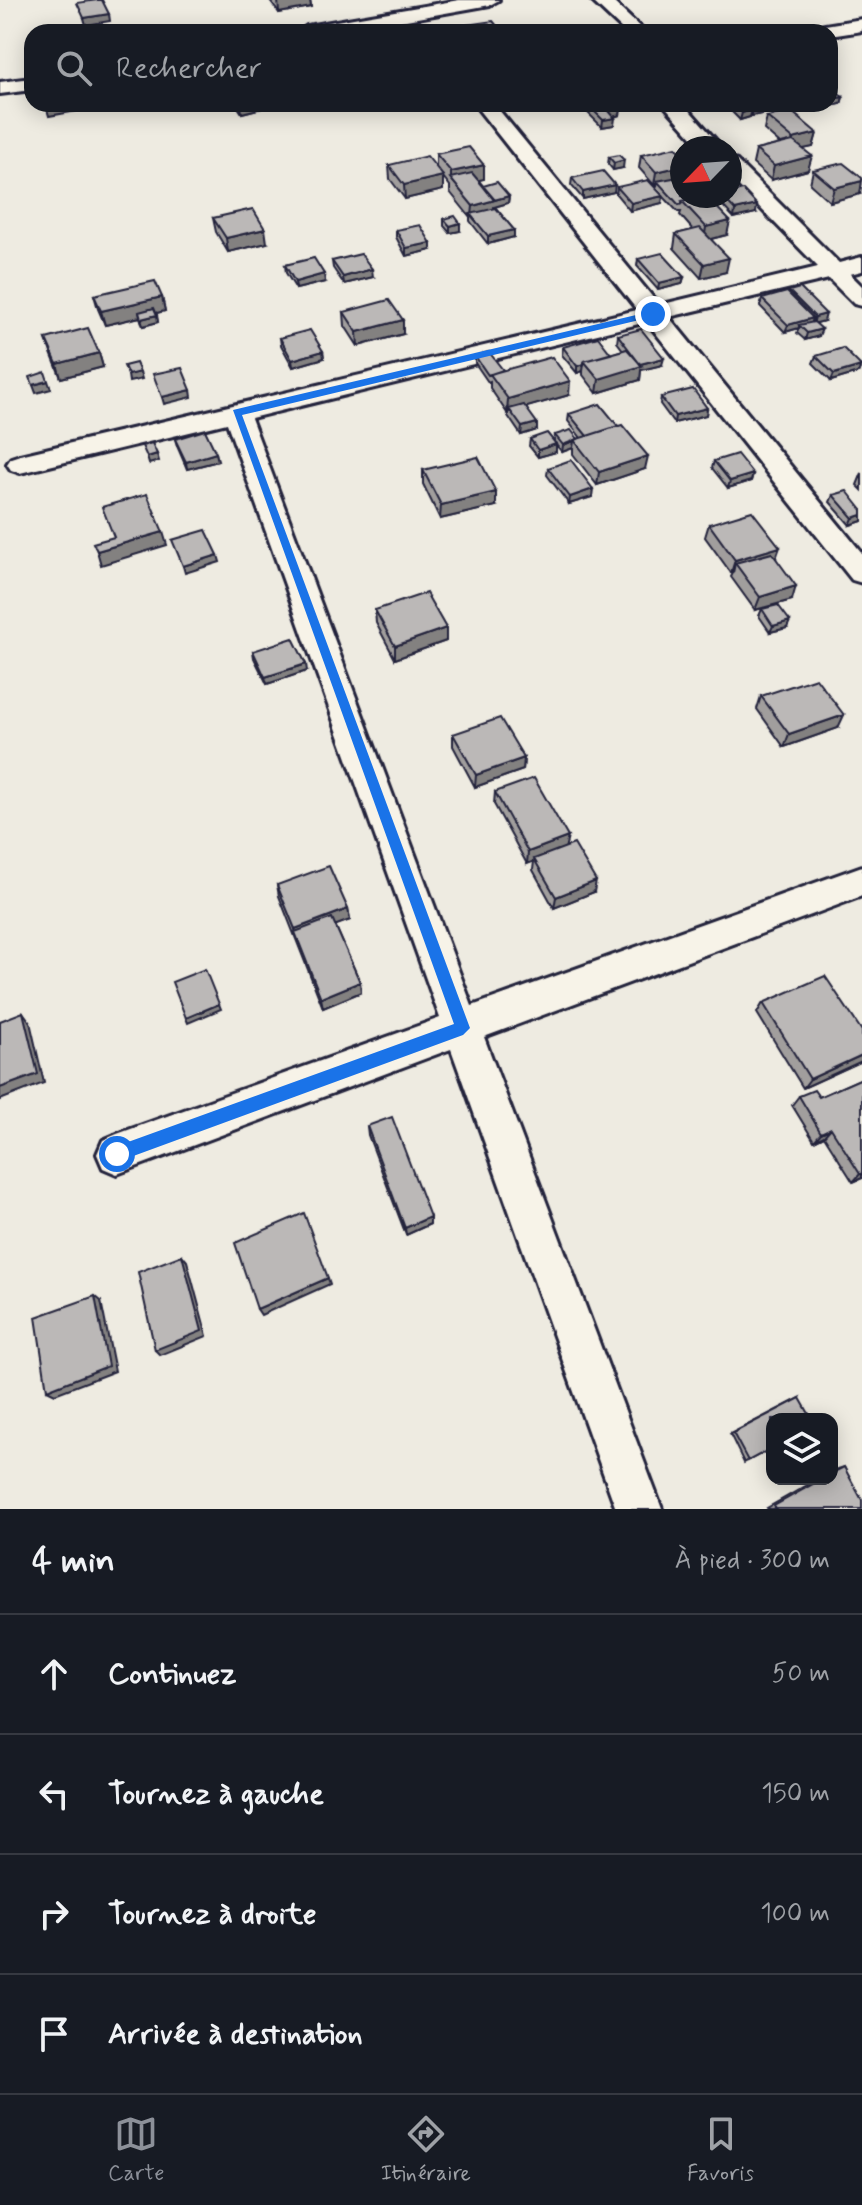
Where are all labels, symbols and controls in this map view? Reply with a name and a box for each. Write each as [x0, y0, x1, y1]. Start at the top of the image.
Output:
search box [24, 24, 838, 112]
icon: search [52, 46, 96, 90]
text: Rechercher [116, 49, 262, 88]
north arrow [670, 136, 742, 208]
route end [635, 296, 671, 332]
route start [99, 1136, 135, 1172]
map controls [766, 1413, 838, 1485]
button: layers [766, 1413, 838, 1485]
text: 4 min [32, 1539, 115, 1584]
text: À pied · 300 m [675, 1544, 830, 1578]
icon: ahead [32, 1652, 76, 1696]
text: Continuez [108, 1655, 237, 1694]
text: 50 m [772, 1657, 830, 1691]
icon: left [32, 1772, 76, 1816]
text: Tournez à gauche [108, 1775, 324, 1814]
text: 150 m [761, 1777, 830, 1811]
icon: right [32, 1892, 76, 1936]
text: Tournez à droite [108, 1895, 317, 1934]
text: 100 m [760, 1897, 830, 1931]
icon: arrive [32, 2012, 76, 2056]
text: Arrivée à destination [108, 2015, 363, 2054]
tab: Carte [108, 2112, 164, 2188]
tab: Itinéraire [381, 2112, 471, 2188]
tab: Favoris [687, 2112, 754, 2188]

